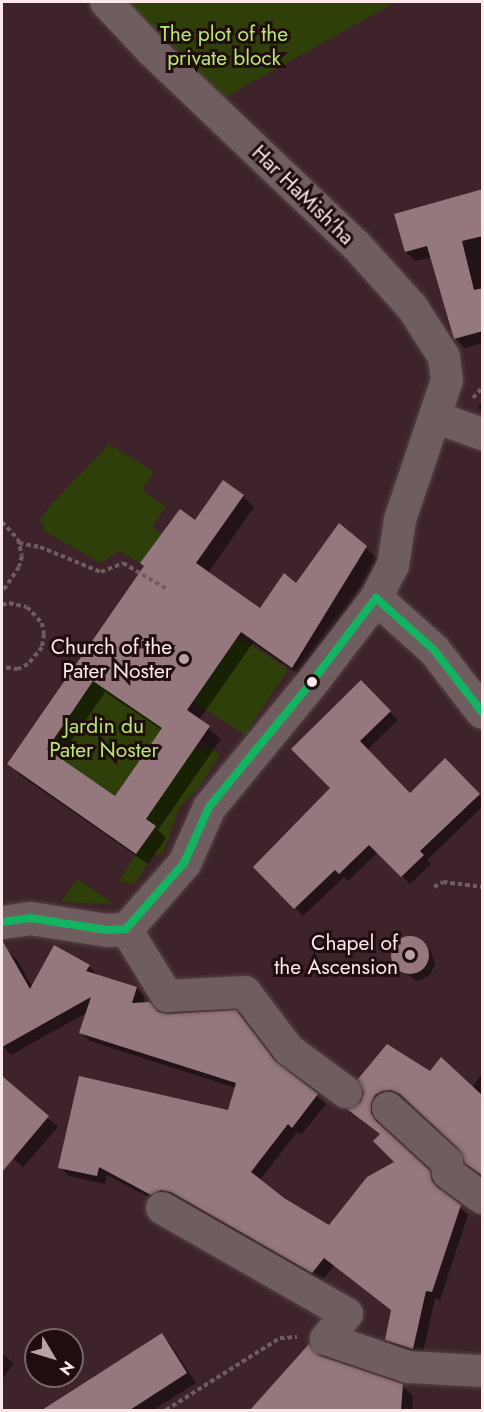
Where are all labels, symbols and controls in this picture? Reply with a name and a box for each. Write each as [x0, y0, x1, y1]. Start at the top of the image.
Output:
park label: The plot of the private block [160, 21, 288, 71]
street label: Har HaMish'ha [247, 140, 359, 250]
place label: Church of the Pater Noster [51, 634, 172, 684]
marker: Church of the Pater Noster [177, 652, 191, 666]
unlabelled marker [306, 676, 318, 688]
park label: Jardin du Pater Noster [49, 713, 159, 763]
place label: Chapel of the Ascension [274, 930, 398, 980]
marker: Chapel of the Ascension [403, 948, 417, 962]
north arrow [24, 1328, 84, 1388]
text: N [54, 1356, 80, 1380]

